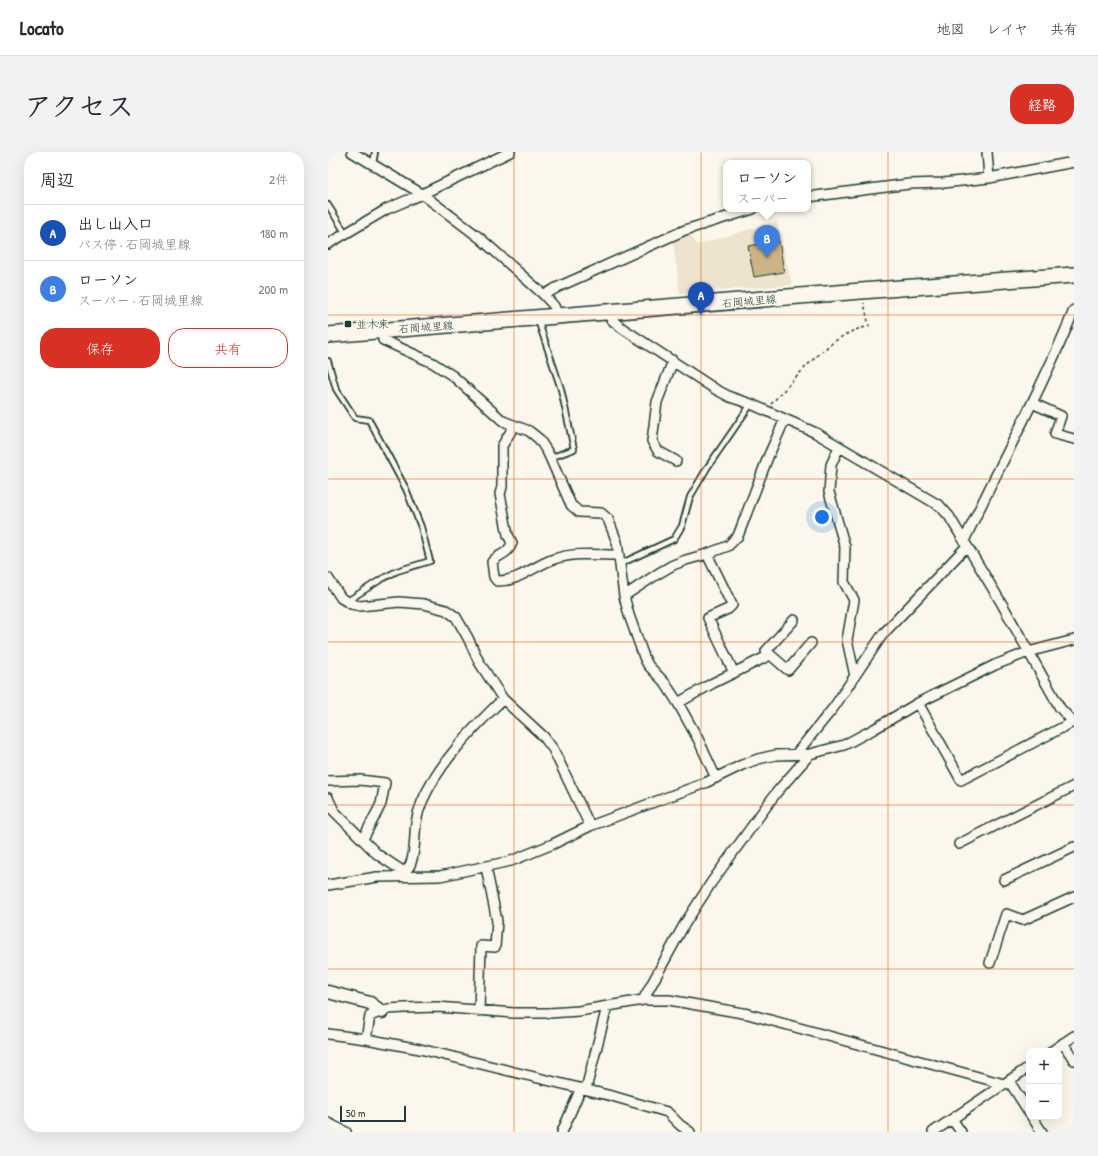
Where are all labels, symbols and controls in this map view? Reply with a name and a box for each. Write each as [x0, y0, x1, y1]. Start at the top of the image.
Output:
text: Locato [20, 15, 64, 41]
text: 地図 [937, 19, 965, 38]
text: レイヤ [987, 19, 1028, 38]
text: 共有 [1050, 19, 1078, 38]
button: 経路 [1010, 84, 1074, 124]
text: アクセス [24, 87, 134, 125]
popup [723, 160, 811, 212]
text: ローソン [737, 167, 797, 188]
text: 周辺 [40, 168, 74, 191]
text: 2件 [269, 170, 288, 188]
text: スーパー [737, 189, 788, 207]
text: 出し山入口 [78, 213, 153, 234]
text: A [50, 224, 56, 242]
text: 180 m [260, 224, 288, 242]
pin: B [754, 225, 780, 258]
text: バス停 · 石岡城里線 [78, 235, 191, 253]
text: ローソン [78, 269, 138, 290]
text: B [50, 280, 56, 298]
text: 200 m [258, 280, 288, 298]
pin: A [688, 282, 714, 315]
text: スーパー · 石岡城里線 [78, 291, 203, 309]
street label: 石岡城里線 [721, 292, 777, 310]
place label: 並木東 [356, 317, 389, 331]
street label: 石岡城里線 [398, 318, 454, 336]
marker: 並木東 [343, 319, 353, 329]
button: 保存 [40, 328, 160, 368]
button: 共有 [168, 328, 288, 368]
your location [812, 507, 832, 527]
map controls [1026, 1048, 1062, 1120]
button: + [1026, 1048, 1062, 1084]
button: − [1026, 1084, 1062, 1120]
scale bar [340, 1104, 406, 1123]
text: 50 m [346, 1106, 366, 1120]

